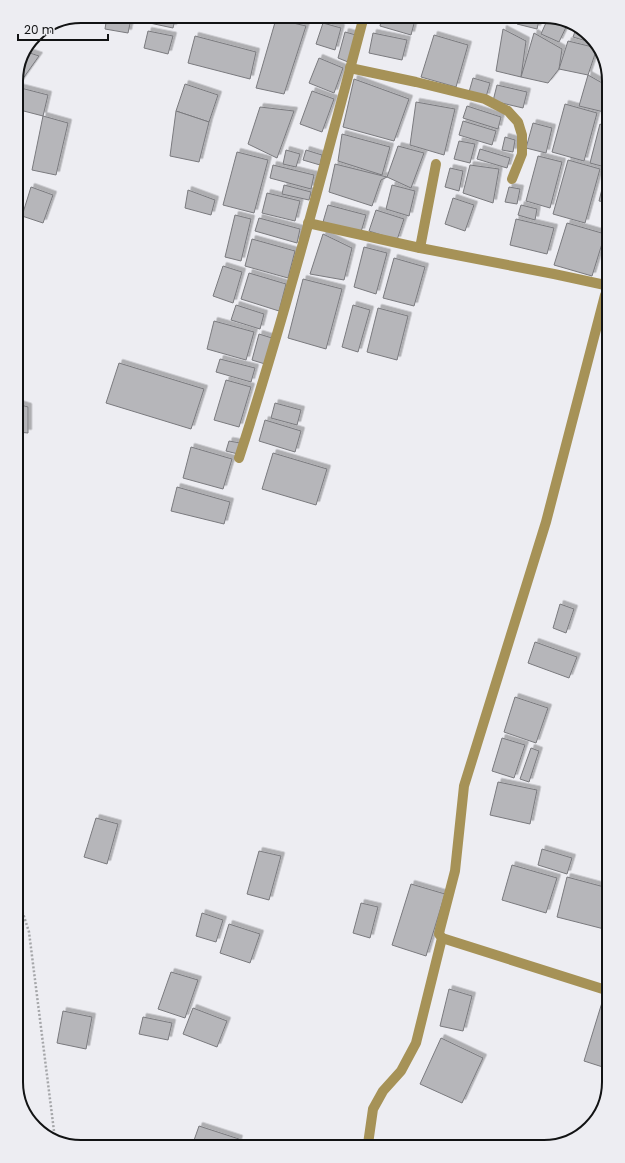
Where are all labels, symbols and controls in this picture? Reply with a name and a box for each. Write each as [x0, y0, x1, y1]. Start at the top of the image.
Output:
scale bar [18, 16, 108, 42]
text: 20 m [24, 21, 54, 38]

